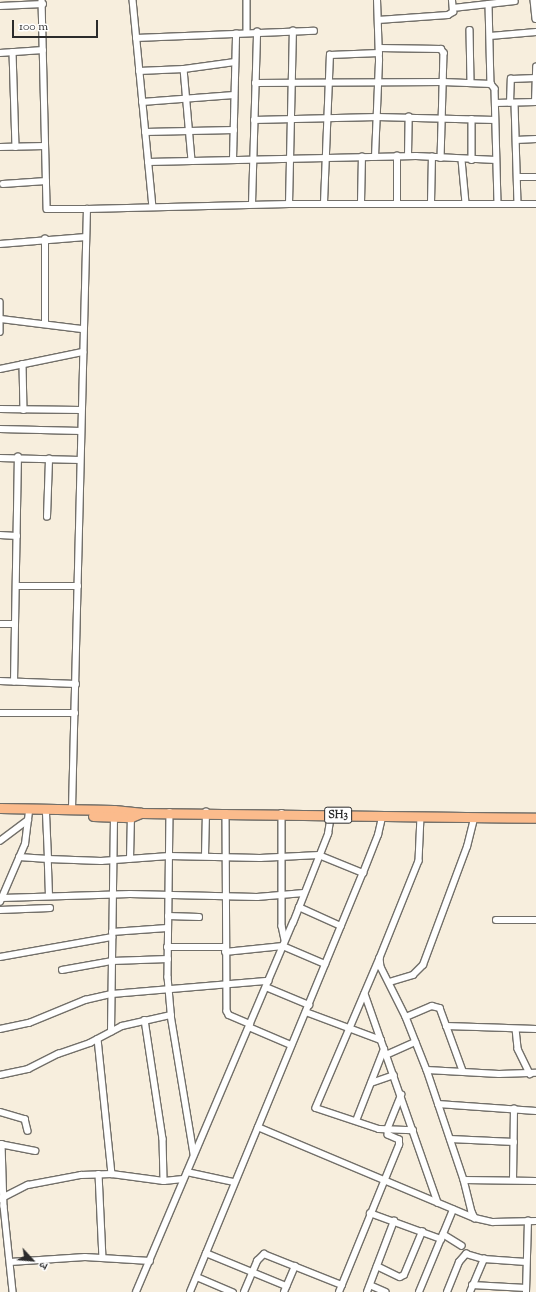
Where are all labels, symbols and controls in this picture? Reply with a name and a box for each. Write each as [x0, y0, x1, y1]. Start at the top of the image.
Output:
scale bar [14, 12, 100, 38]
text: 100 m [19, 18, 48, 36]
road number: SH3 [324, 806, 352, 824]
north arrow [12, 1240, 52, 1280]
text: उ [34, 1259, 51, 1271]

